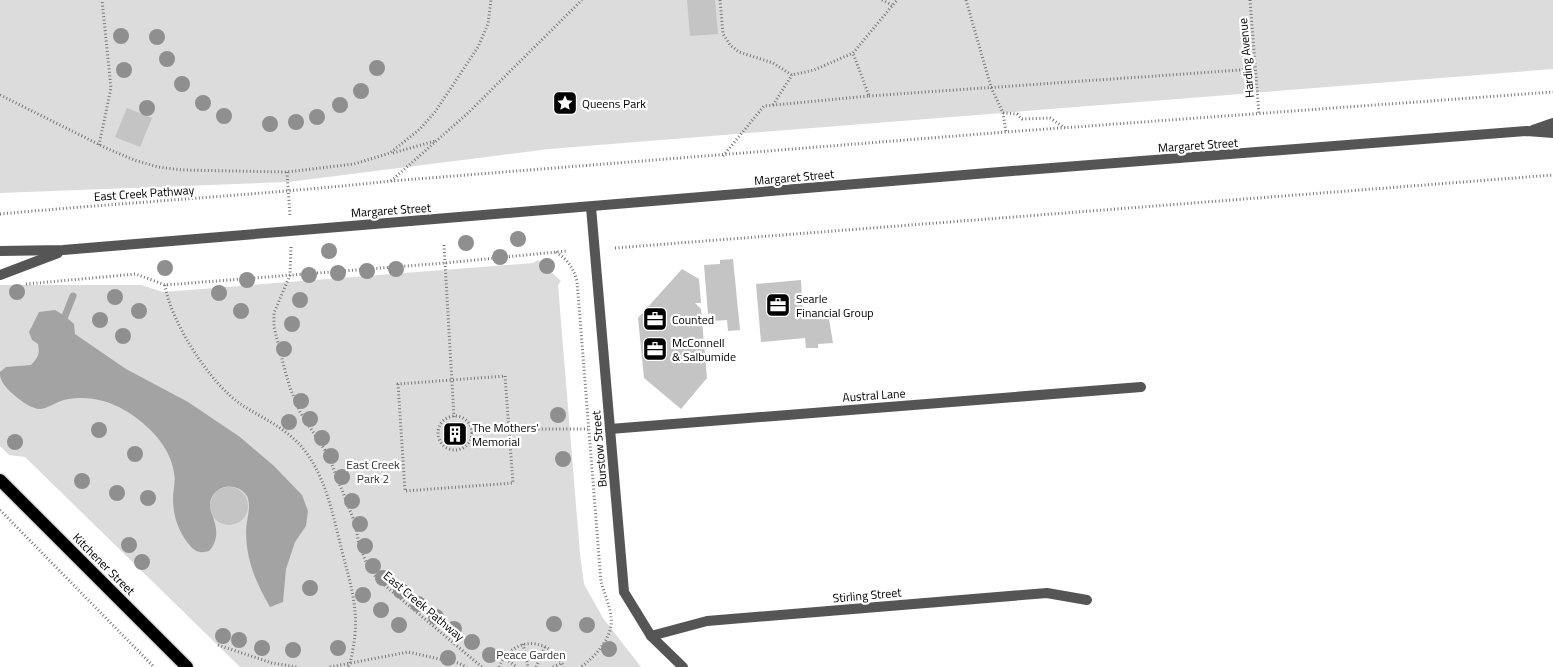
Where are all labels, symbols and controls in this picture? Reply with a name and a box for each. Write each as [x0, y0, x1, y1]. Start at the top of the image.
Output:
street label: Harding Avenue [1233, 17, 1259, 99]
place icon: Queens Park [552, 90, 578, 116]
place label: Queens Park [582, 94, 646, 113]
street label: Margaret Street [1157, 133, 1239, 157]
street label: Margaret Street [753, 164, 836, 190]
street label: East Creek Pathway [93, 180, 195, 206]
street label: Margaret Street [350, 198, 432, 222]
place label: Searle Financial Group [796, 289, 874, 322]
office icon: Searle Financial Group [765, 292, 791, 318]
office icon: Counted [642, 306, 668, 332]
place label: Counted [672, 310, 714, 329]
place label: McConnell & Salbumide [672, 333, 736, 366]
office icon: McConnell & Salbumide [642, 336, 668, 362]
street label: Austral Lane [842, 383, 906, 407]
street label: Burstow Street [586, 409, 612, 488]
place label: The Mothers' Memorial [472, 418, 539, 451]
building icon: The Mothers' Memorial [442, 421, 468, 447]
park label: East Creek Park 2 [346, 455, 400, 488]
street label: Kitchener Street [68, 528, 140, 600]
street label: East Creek Pathway [379, 566, 469, 646]
street label: Stirling Street [832, 582, 903, 607]
park label: Peace Garden [496, 645, 566, 664]

